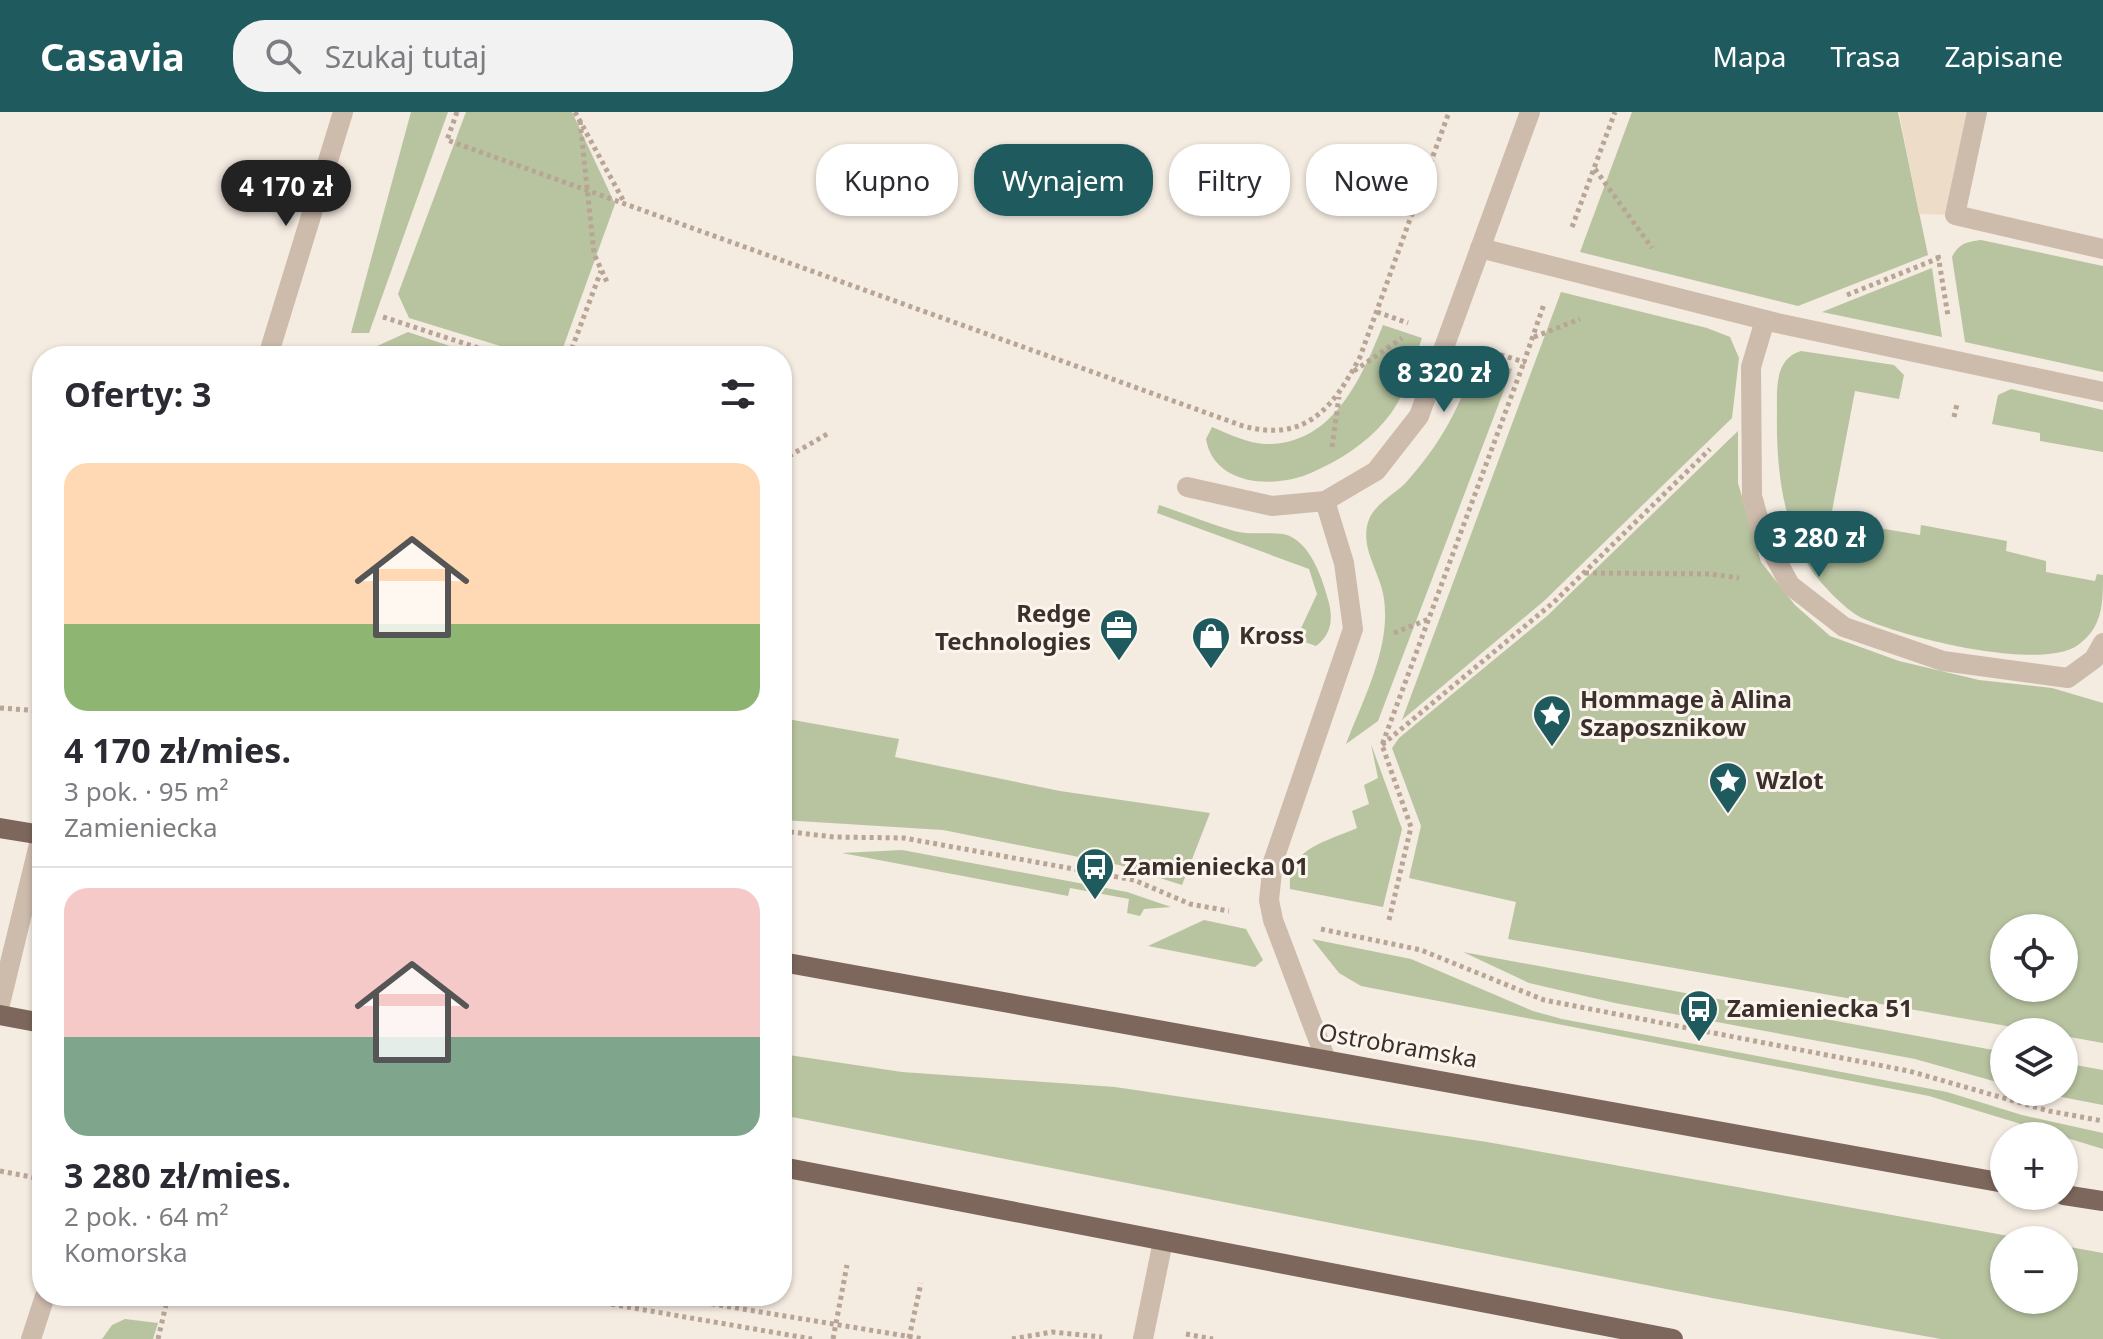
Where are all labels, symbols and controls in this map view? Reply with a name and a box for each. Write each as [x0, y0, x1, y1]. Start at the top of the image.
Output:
search box [233, 20, 793, 92]
text: Casavia [40, 30, 185, 82]
icon: search [261, 34, 305, 78]
text: Szukaj tutaj [325, 36, 487, 77]
text: Mapa [1713, 37, 1787, 75]
text: Trasa [1831, 37, 1901, 75]
text: Zapisane [1945, 37, 2063, 75]
chip: Kupno [816, 144, 958, 216]
chip: Wynajem [974, 144, 1153, 216]
chip: Filtry [1169, 144, 1290, 216]
chip: Nowe [1306, 144, 1437, 216]
pin: 4 170 zł [203, 160, 369, 228]
text: 4 170 zł [239, 168, 333, 204]
pin: 8 320 zł [1361, 346, 1527, 414]
text: 8 320 zł [1397, 354, 1491, 390]
text: Oferty: 3 [64, 371, 212, 417]
icon: filters [716, 372, 760, 416]
pin: 3 280 zł [1736, 511, 1902, 579]
icon: home [340, 515, 484, 659]
text: 3 280 zł [1772, 519, 1866, 555]
place label: Redge Technologies [935, 596, 1091, 657]
office icon: Redge Technologies [1098, 607, 1140, 662]
shop icon: Kross [1190, 615, 1232, 670]
place label: Kross [1239, 618, 1304, 651]
place label: Hommage à Alina Szaposznikow [1580, 682, 1792, 743]
place icon: Hommage à Alina Szaposznikow [1531, 693, 1573, 748]
text: 4 170 zł/mies. [64, 727, 291, 773]
place icon: Wzlot [1707, 760, 1749, 815]
place label: Wzlot [1756, 763, 1824, 796]
text: 3 pok. · 95 m² [64, 773, 229, 809]
text: Zamieniecka [64, 809, 218, 845]
bus stop icon: Zamieniecka 01 [1074, 846, 1116, 901]
place label: Zamieniecka 01 [1123, 849, 1309, 882]
map controls [1990, 914, 2078, 1314]
button: locate [1990, 914, 2078, 1002]
icon: home [340, 940, 484, 1084]
bus stop icon: Zamieniecka 51 [1678, 988, 1720, 1043]
place label: Zamieniecka 51 [1727, 991, 1913, 1024]
street label: Ostrobramska [1316, 1014, 1480, 1075]
button: layers [1990, 1018, 2078, 1106]
button: + [1990, 1122, 2078, 1210]
text: 3 280 zł/mies. [64, 1152, 291, 1198]
text: 2 pok. · 64 m² [64, 1198, 229, 1234]
button: − [1990, 1226, 2078, 1314]
text: Komorska [64, 1234, 188, 1270]

